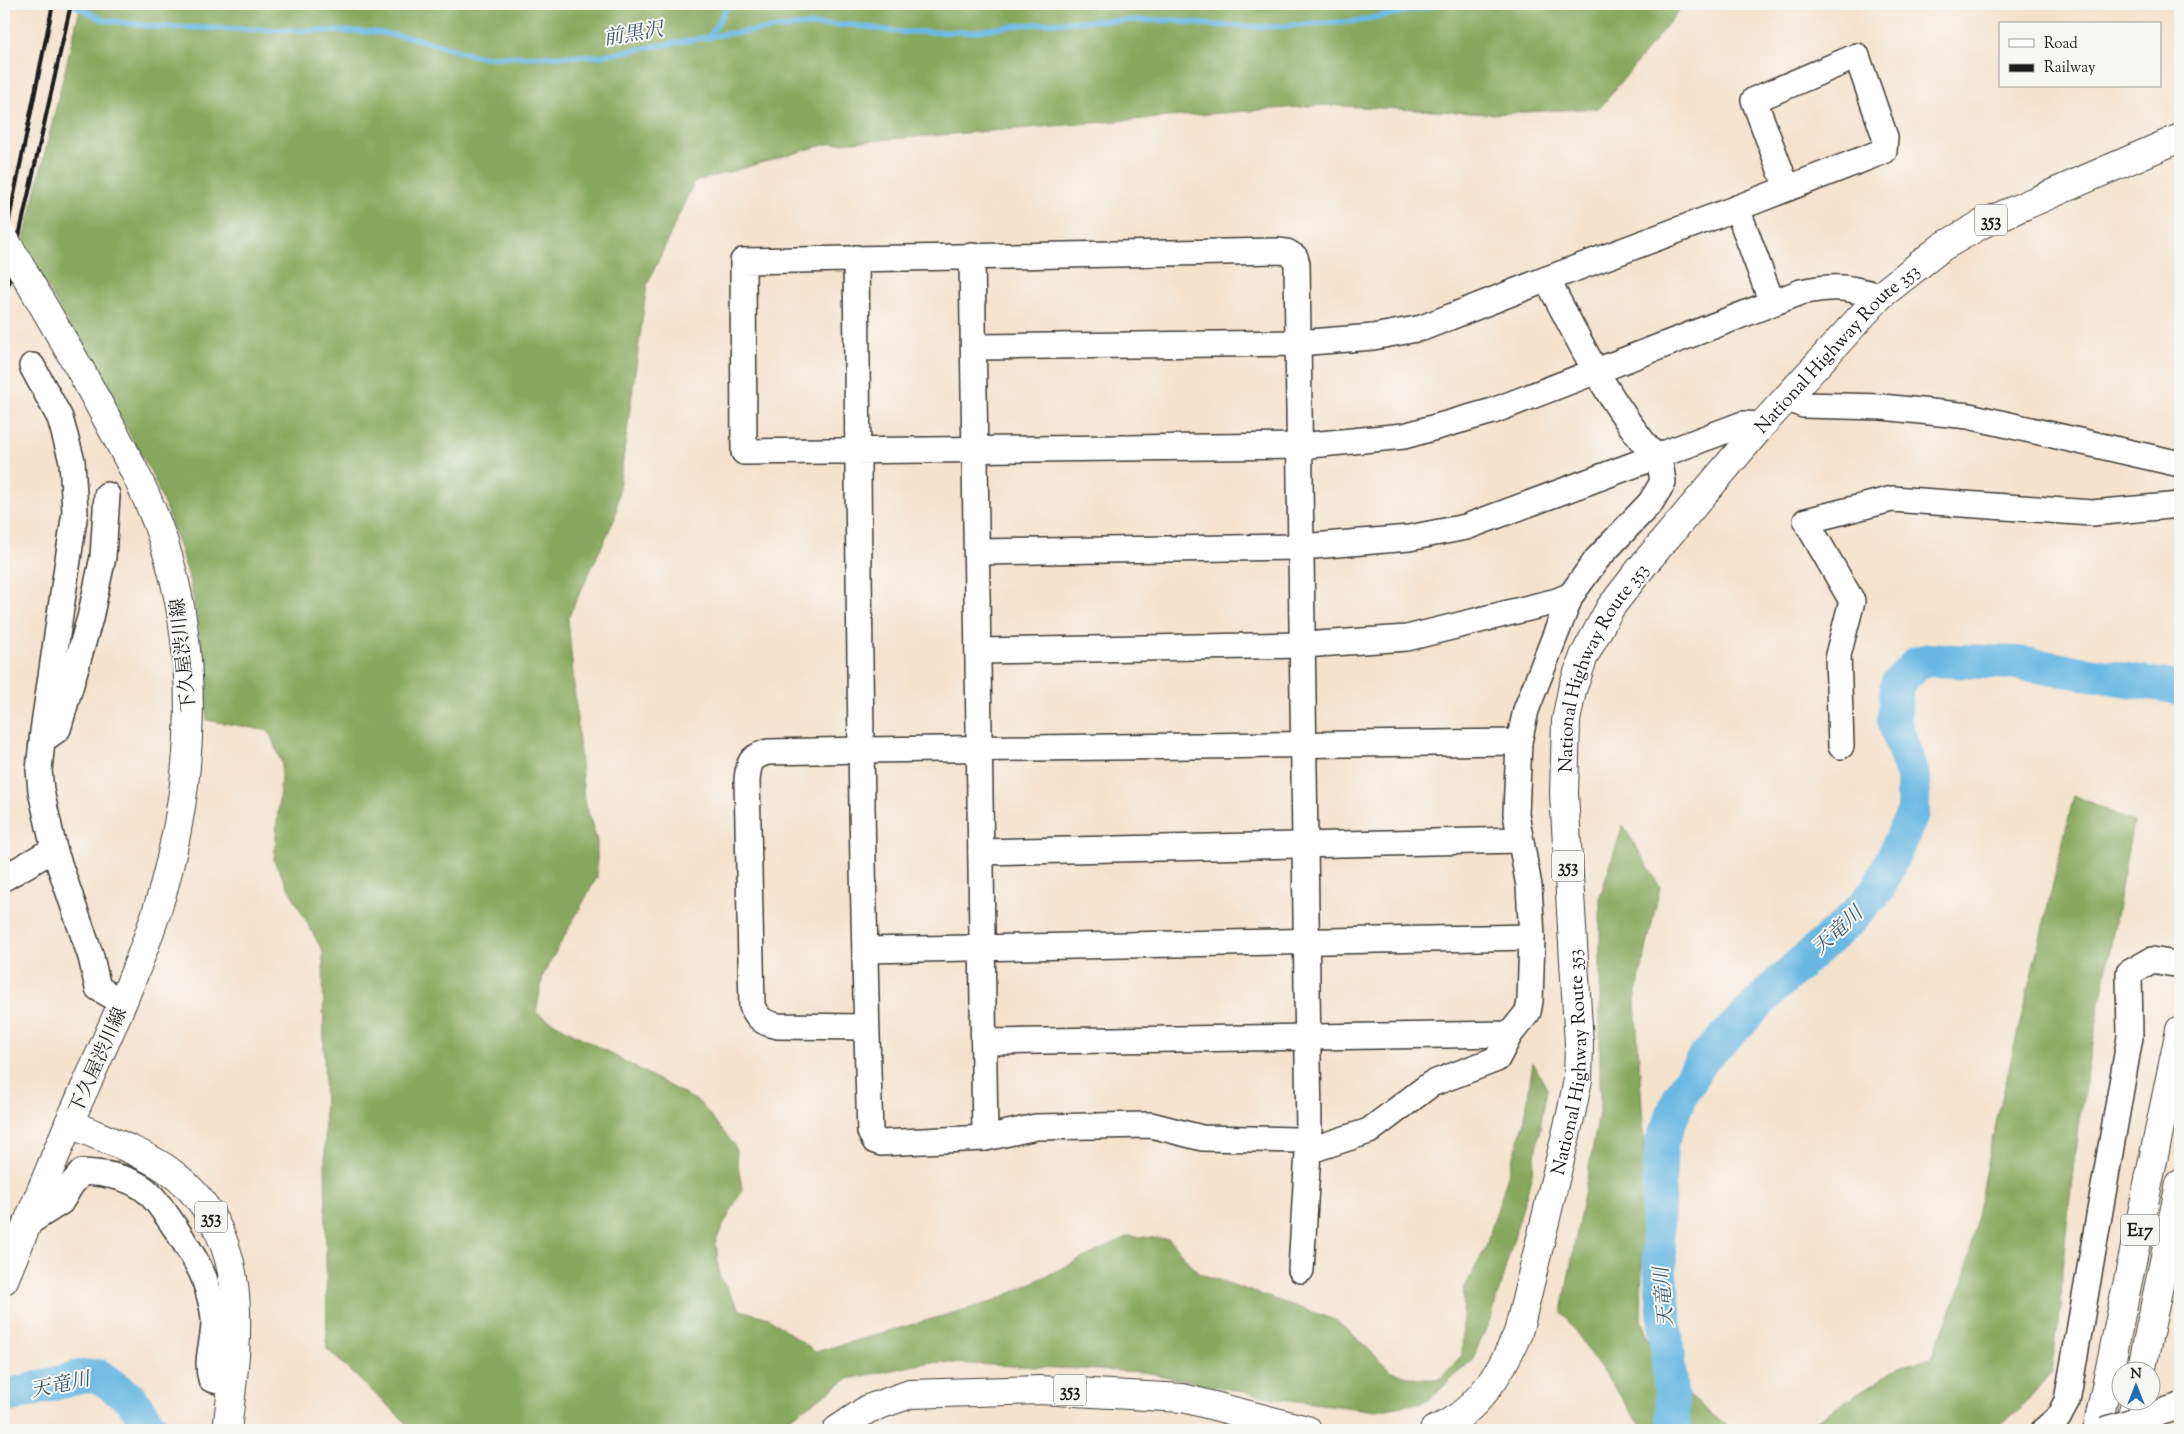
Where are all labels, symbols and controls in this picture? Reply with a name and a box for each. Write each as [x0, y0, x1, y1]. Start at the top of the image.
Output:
water label: 前黒沢 [601, 16, 668, 54]
legend [1999, 22, 2162, 88]
text: Road [2044, 34, 2078, 55]
text: Railway [2044, 58, 2096, 79]
road number: 353 [1975, 204, 2007, 236]
street label: National Highway Route 353 [1750, 258, 1926, 441]
street label: National Highway Route 353 [1554, 558, 1656, 773]
street label: 下久屋渋川線 [165, 597, 204, 713]
road number: 353 [1552, 850, 1584, 881]
water label: 天竜川 [1807, 899, 1872, 963]
street label: National Highway Route 353 [1546, 948, 1595, 1178]
street label: 下久屋渋川線 [64, 1003, 135, 1119]
road number: 353 [195, 1202, 227, 1232]
road number: E17 [2121, 1214, 2159, 1246]
water label: 天竜川 [1648, 1264, 1683, 1328]
north arrow [2112, 1362, 2162, 1412]
text: N [2130, 1365, 2142, 1385]
water label: 天竜川 [28, 1366, 95, 1407]
road number: 353 [1054, 1374, 1086, 1406]

